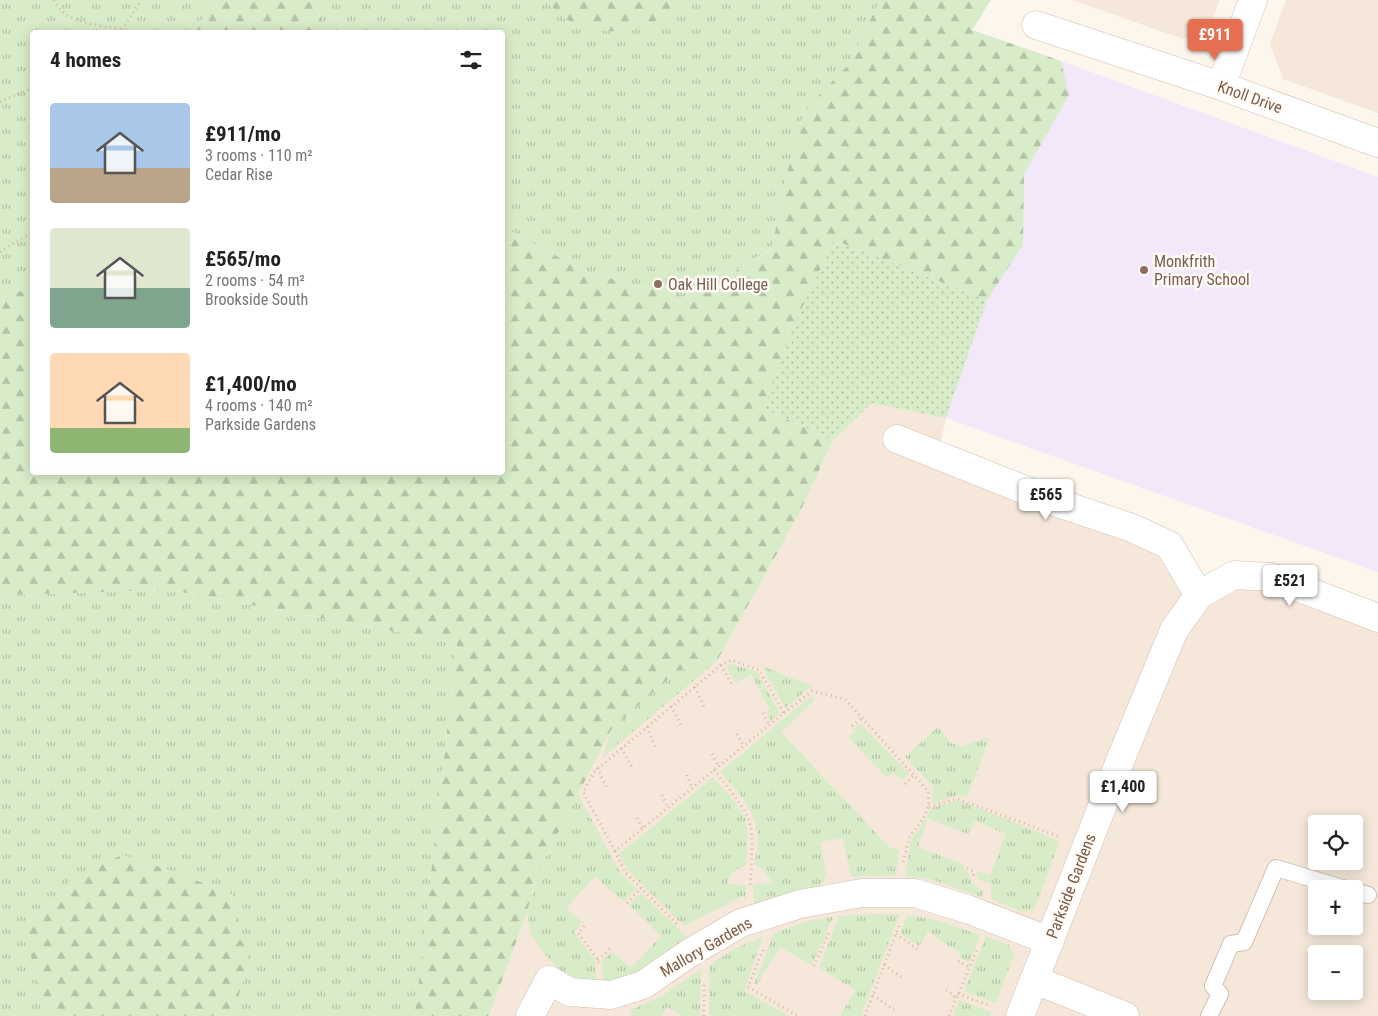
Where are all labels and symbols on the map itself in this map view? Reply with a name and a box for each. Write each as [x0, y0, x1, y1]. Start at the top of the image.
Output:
pin: £911 [1185, 18, 1245, 61]
street label: Knoll Drive [1215, 77, 1285, 117]
place label: Monkfrith Primary School [1154, 252, 1250, 289]
marker: Monkfrith Primary School [1138, 264, 1150, 276]
place label: Oak Hill College [668, 275, 768, 294]
marker: Oak Hill College [652, 278, 664, 290]
pin: £565 [1016, 478, 1076, 521]
pin: £521 [1260, 564, 1320, 607]
pin: £1,400 [1082, 770, 1164, 813]
street label: Parkside Gardens [1042, 831, 1100, 941]
street label: Mallory Gardens [657, 913, 755, 981]

